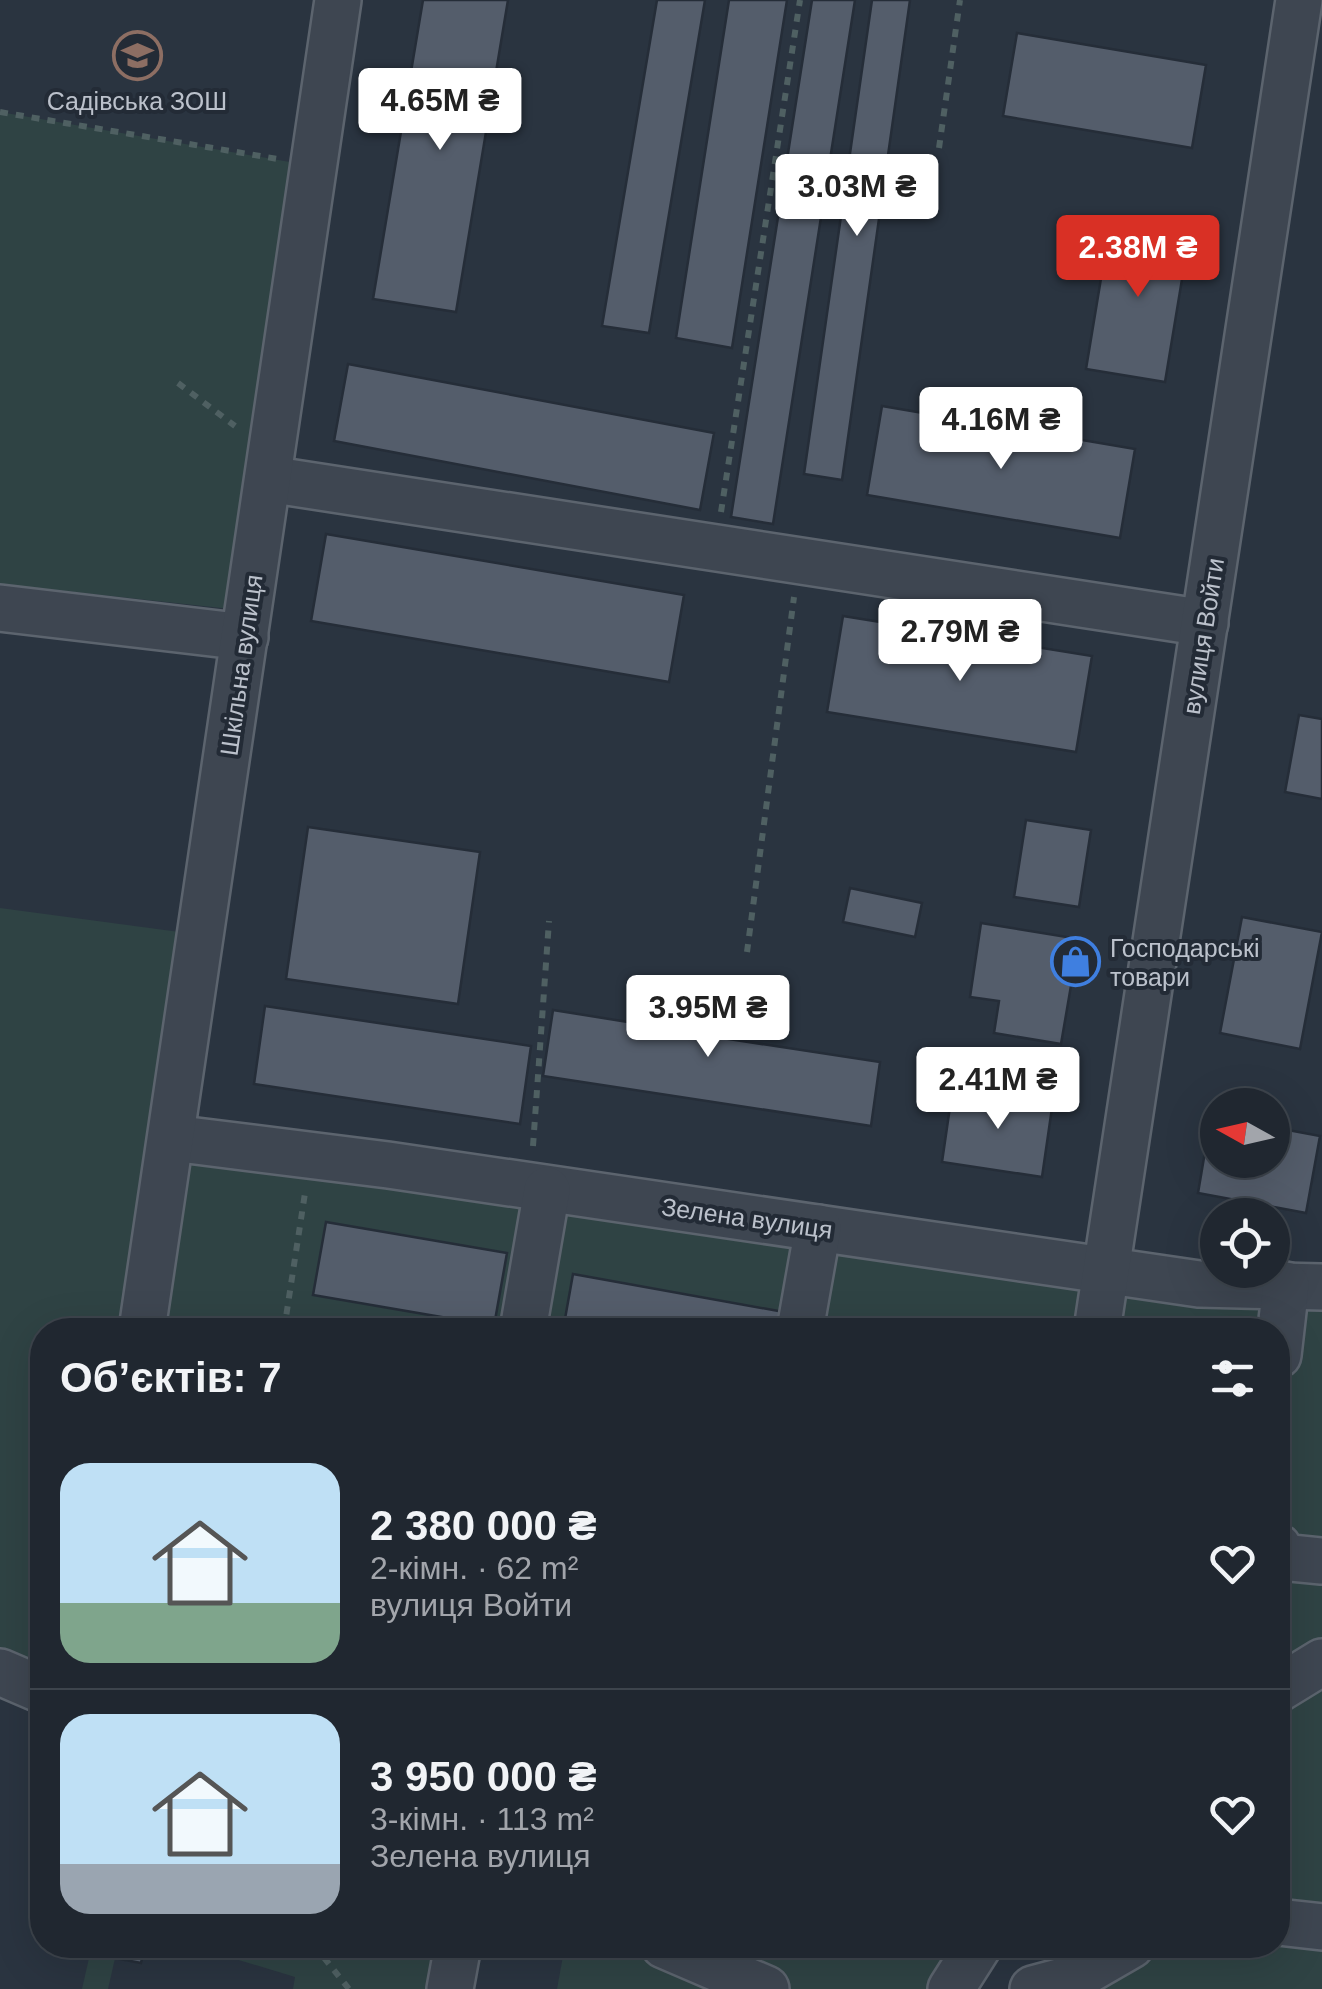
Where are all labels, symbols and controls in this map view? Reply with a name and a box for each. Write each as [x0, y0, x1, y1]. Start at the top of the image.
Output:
school or university icon: Садівська ЗОШ [111, 29, 163, 81]
pin: 4.65M ₴ [348, 68, 532, 153]
text: 4.65M ₴ [380, 82, 500, 118]
place label: Садівська ЗОШ [47, 87, 227, 115]
pin: 3.03M ₴ [765, 154, 949, 239]
text: 3.03M ₴ [797, 168, 917, 204]
pin: 2.38M ₴ [1046, 215, 1230, 300]
text: 2.38M ₴ [1078, 229, 1198, 265]
pin: 4.16M ₴ [909, 387, 1093, 472]
text: 4.16M ₴ [941, 401, 1061, 437]
street label: вулиця Войти [1177, 556, 1229, 716]
street label: Шкільна вулиця [214, 573, 268, 757]
pin: 2.79M ₴ [868, 599, 1052, 684]
text: 2.79M ₴ [900, 613, 1020, 649]
place label: Господарські товари [1110, 934, 1260, 991]
shop icon: Господарські товари [1049, 936, 1101, 988]
pin: 3.95M ₴ [616, 975, 800, 1060]
text: 3.95M ₴ [648, 989, 768, 1025]
pin: 2.41M ₴ [906, 1047, 1090, 1132]
text: 2.41M ₴ [938, 1061, 1058, 1097]
north arrow [1200, 1088, 1290, 1178]
map controls [1200, 1088, 1290, 1288]
street label: Зелена вулиця [660, 1192, 834, 1244]
button: locate [1200, 1198, 1290, 1288]
icon: filters [1205, 1351, 1260, 1406]
text: Об’єктів: 7 [60, 1354, 282, 1401]
text: 2 380 000 ₴ [370, 1502, 597, 1549]
icon: home [140, 1503, 260, 1623]
icon: heart [1205, 1536, 1260, 1591]
text: 2-кімн. · 62 m² [370, 1550, 578, 1586]
text: вулиця Войти [370, 1587, 572, 1623]
text: 3 950 000 ₴ [370, 1753, 597, 1800]
icon: home [140, 1754, 260, 1874]
icon: heart [1205, 1787, 1260, 1842]
text: 3-кімн. · 113 m² [370, 1801, 594, 1837]
text: Зелена вулиця [370, 1838, 591, 1874]

